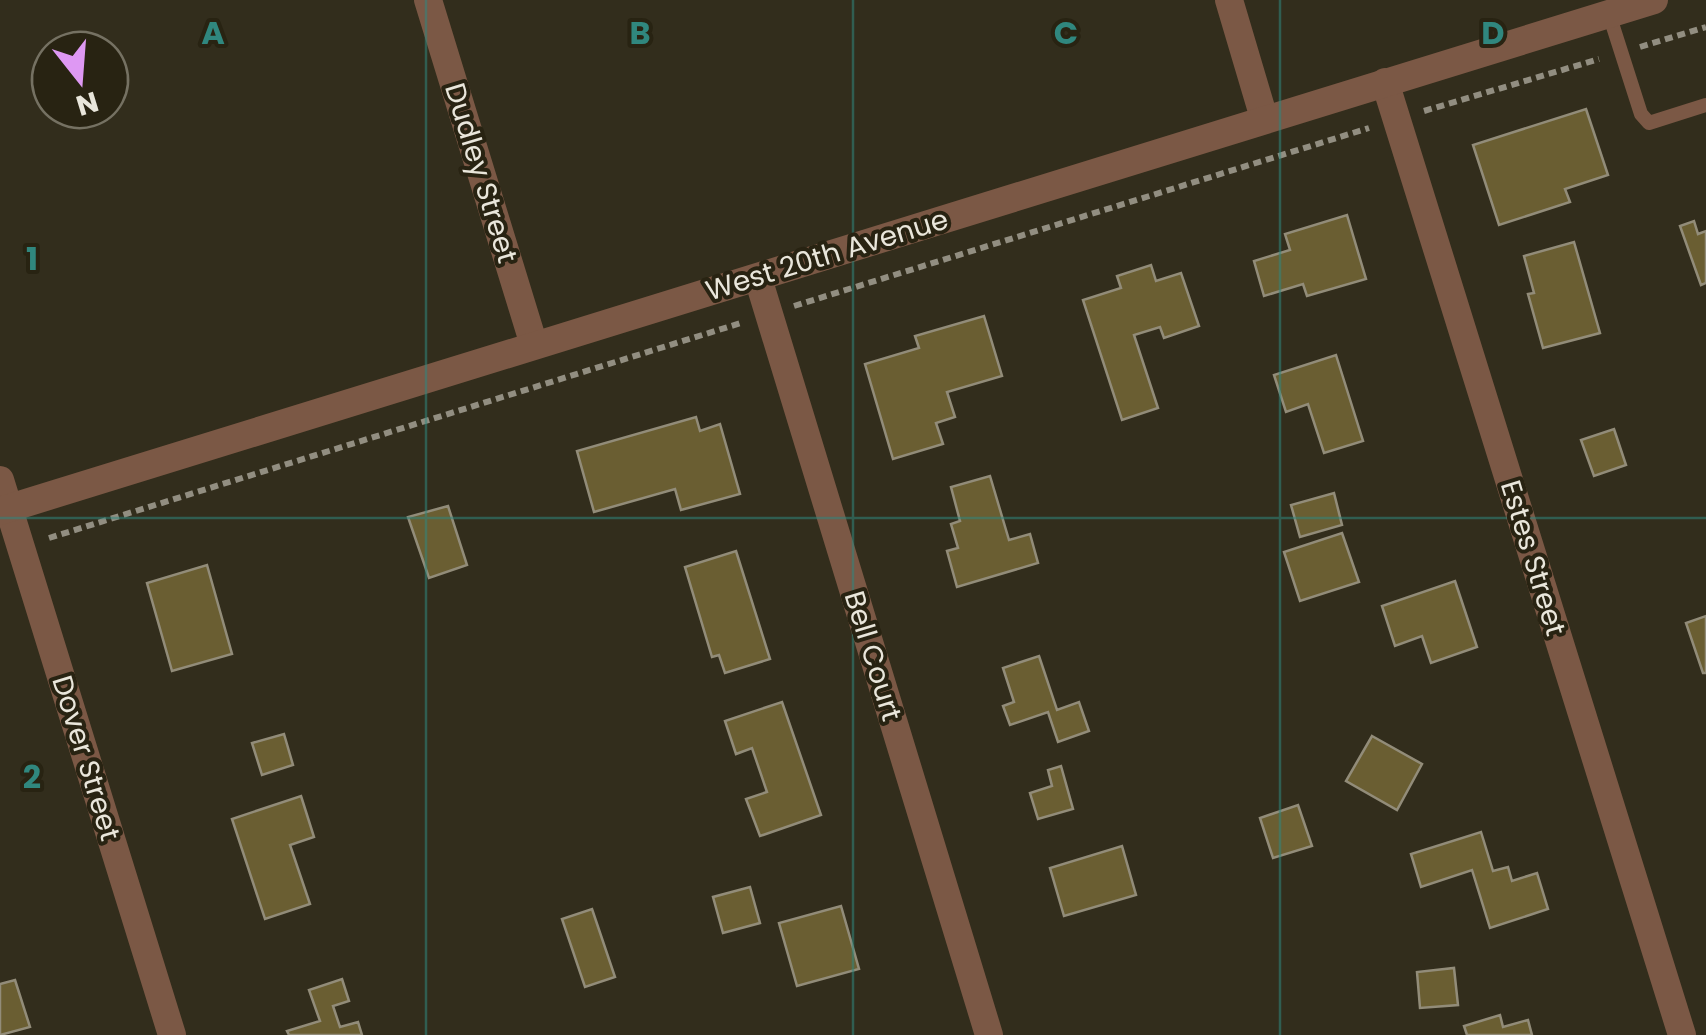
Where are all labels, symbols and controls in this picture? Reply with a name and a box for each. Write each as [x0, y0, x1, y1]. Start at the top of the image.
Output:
text: A [201, 10, 225, 55]
text: B [629, 10, 651, 55]
text: C [1054, 10, 1078, 55]
text: D [1481, 10, 1505, 55]
north arrow [30, 30, 130, 130]
street label: Dudley Street [435, 78, 527, 268]
text: N [71, 82, 103, 125]
street label: West 20th Avenue [701, 200, 953, 310]
text: 1 [26, 236, 38, 281]
street label: Estes Street [1491, 476, 1575, 640]
street label: Bell Court [835, 586, 911, 726]
street label: Dover Street [42, 671, 130, 845]
text: 2 [23, 754, 41, 799]

